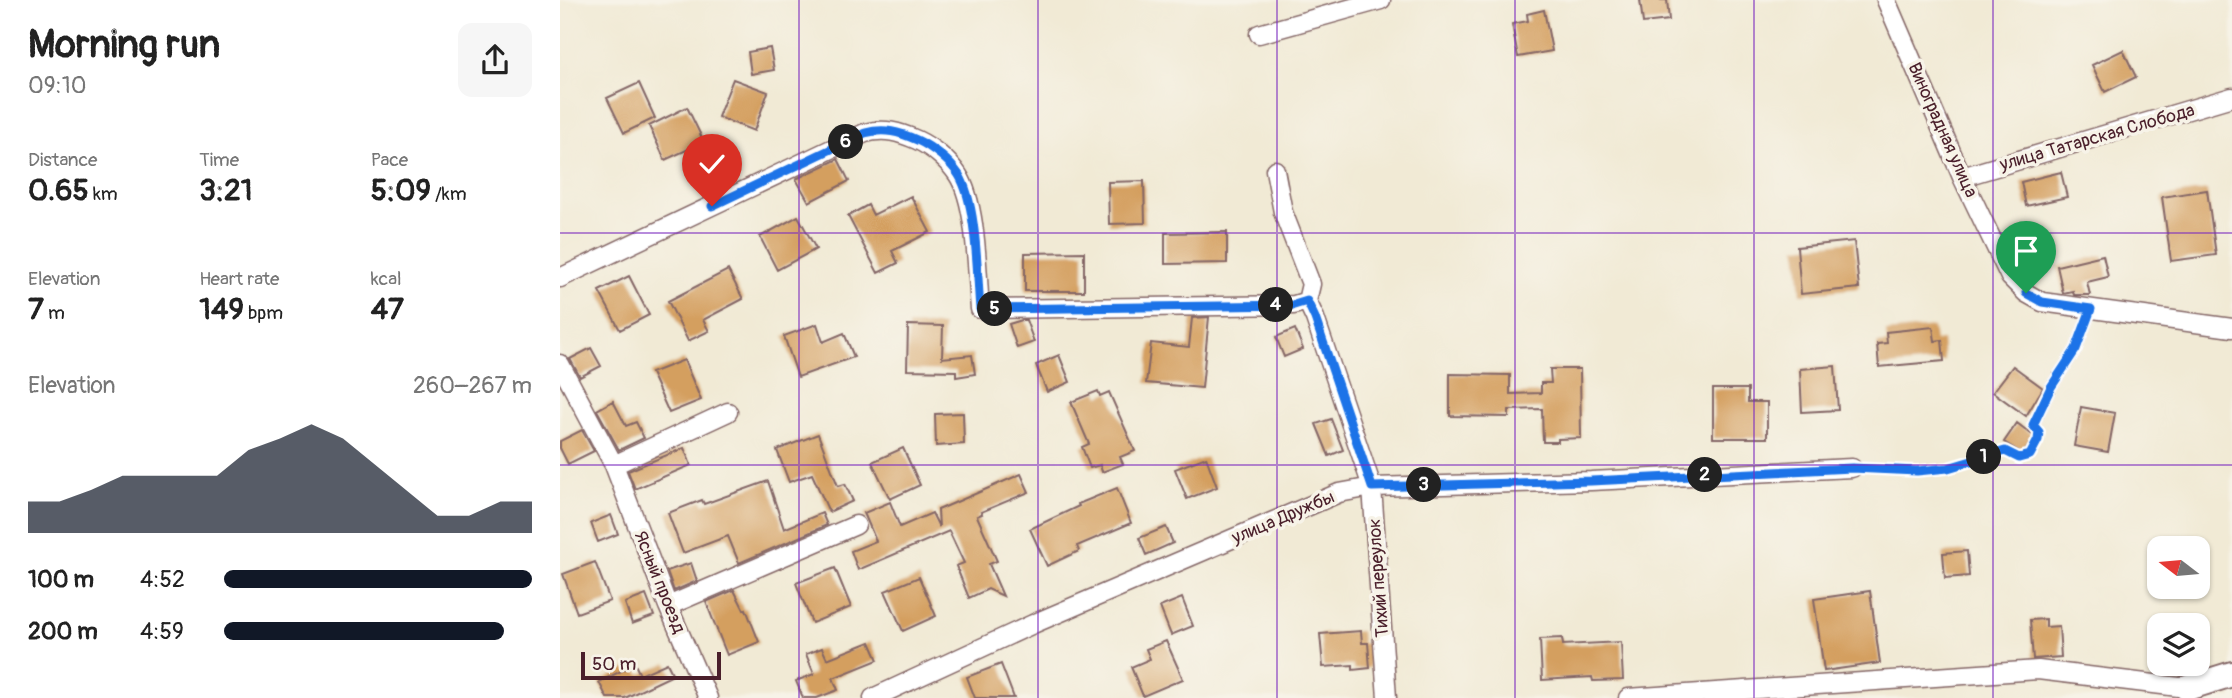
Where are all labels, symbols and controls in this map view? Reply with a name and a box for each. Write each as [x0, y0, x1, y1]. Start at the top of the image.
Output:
text: Morning run [28, 21, 220, 69]
button: share [458, 23, 532, 97]
street label: Виноградная улица [1903, 59, 1983, 201]
text: 09:10 [28, 71, 86, 100]
street label: улица Татарская Слобода [1996, 99, 2197, 177]
pin: 6 [828, 124, 864, 160]
text: 6 [840, 129, 851, 153]
pin [682, 134, 742, 206]
icon: check [693, 145, 731, 183]
text: Distance [28, 148, 97, 172]
text: Time [199, 148, 239, 172]
text: Pace [371, 148, 408, 172]
text: 0.65 [28, 172, 89, 209]
text: 3:21 [199, 172, 253, 209]
text: 5:09 [371, 172, 431, 209]
text: km [89, 182, 118, 206]
text: /km [431, 182, 467, 206]
pin [1996, 221, 2056, 293]
icon: arrive [2007, 232, 2045, 270]
text: Elevation [28, 267, 100, 291]
text: Heart rate [199, 267, 279, 291]
text: kcal [371, 267, 402, 291]
pin: 4 [1258, 288, 1294, 322]
text: 7 [28, 291, 44, 328]
text: 149 [199, 291, 244, 328]
text: 47 [371, 291, 404, 328]
pin: 5 [978, 292, 1012, 326]
text: 4 [1270, 292, 1281, 316]
text: 5 [989, 296, 1000, 320]
text: m [44, 301, 65, 325]
text: bpm [244, 301, 283, 325]
text: Elevation [28, 371, 116, 400]
text: 260–267 m [413, 371, 532, 400]
pin: 1 [1966, 440, 2002, 475]
text: 1 [1980, 444, 1987, 468]
pin: 2 [1688, 458, 1722, 492]
text: 2 [1699, 462, 1710, 486]
pin: 3 [1406, 468, 1442, 503]
text: 3 [1418, 472, 1429, 496]
street label: улица Дружбы [1228, 486, 1338, 550]
street label: Тихий переулок [1363, 518, 1394, 638]
street label: Ясный проезд [629, 528, 691, 637]
north arrow [2147, 536, 2210, 598]
map controls [2147, 536, 2210, 676]
text: 100 m [28, 565, 94, 594]
text: 4:52 [140, 565, 185, 594]
button: layers [2147, 613, 2210, 676]
text: 200 m [28, 617, 98, 646]
text: 4:59 [140, 617, 184, 646]
scale bar [581, 649, 721, 681]
text: 50 m [592, 652, 636, 676]

